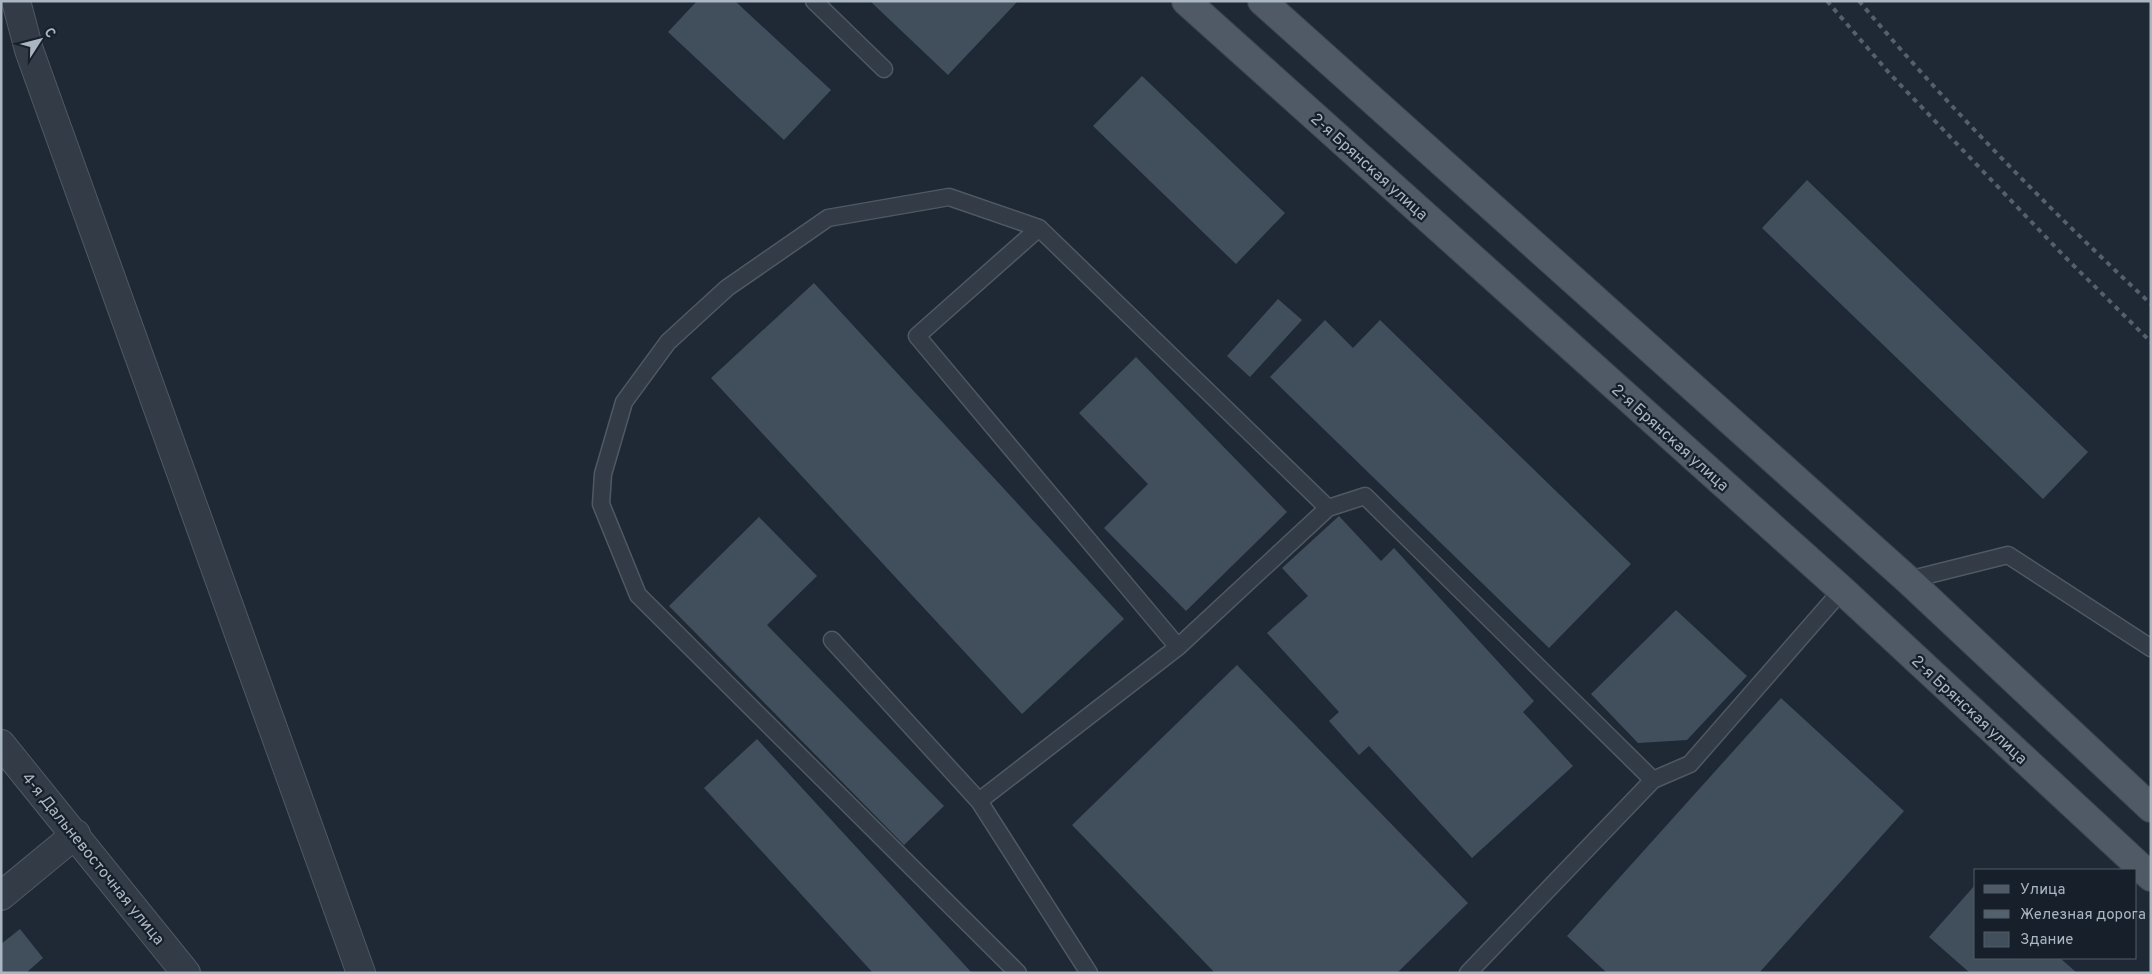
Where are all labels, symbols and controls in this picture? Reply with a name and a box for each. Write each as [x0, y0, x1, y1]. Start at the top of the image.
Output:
north arrow [15, 15, 65, 65]
text: С [40, 25, 59, 42]
street label: 2-я Брянская улица [1306, 110, 1431, 225]
street label: 2-я Брянская улица [1607, 381, 1732, 496]
street label: 2-я Брянская улица [1907, 652, 2031, 769]
street label: 4-я Дальневосточная улица [17, 769, 168, 950]
legend [1974, 869, 2137, 959]
text: Улица [2020, 881, 2065, 900]
text: Железная дорога [2020, 906, 2146, 925]
text: Здание [2020, 931, 2073, 950]

